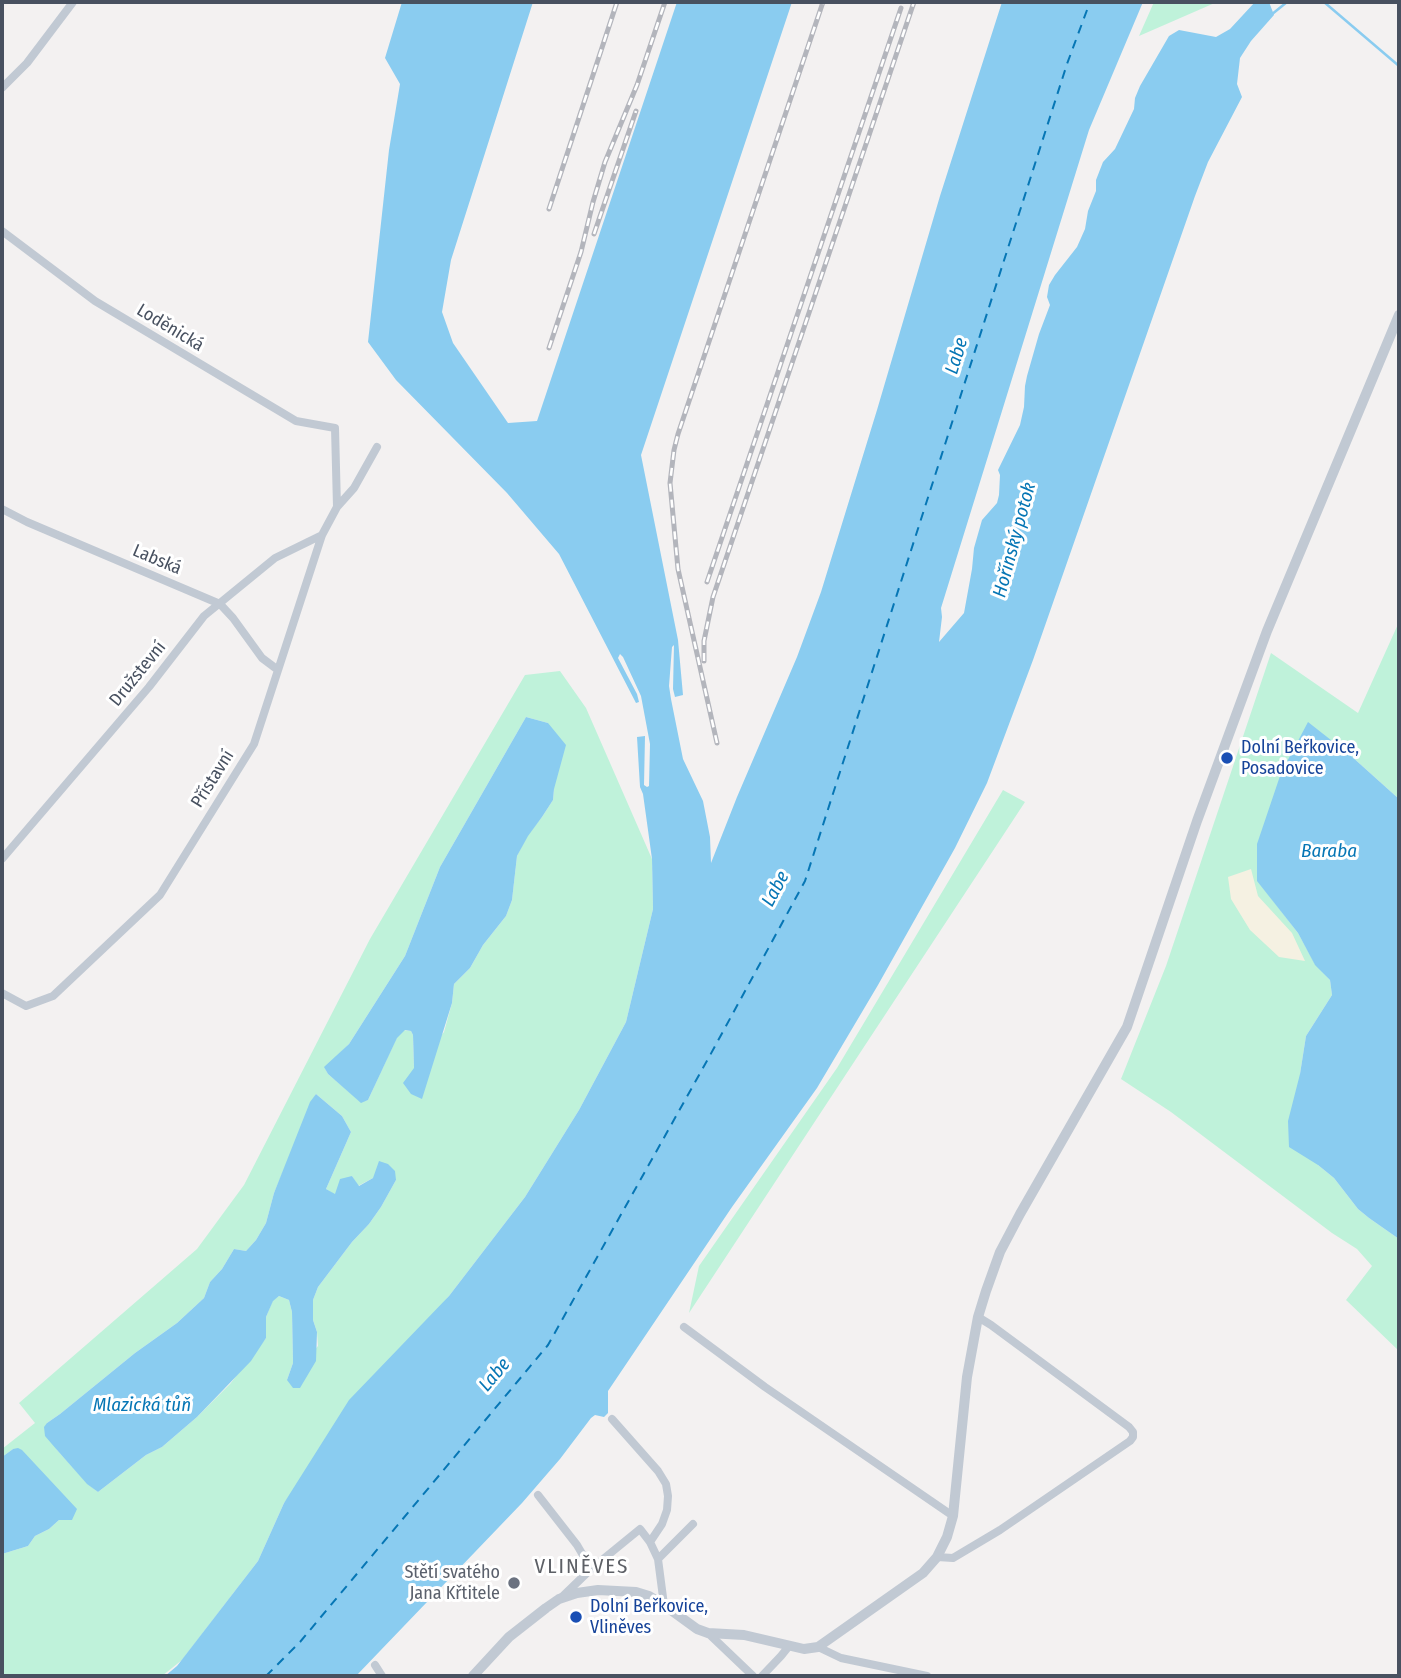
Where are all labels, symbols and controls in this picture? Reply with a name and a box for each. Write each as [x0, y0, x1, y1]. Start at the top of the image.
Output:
street label: Loděnická [133, 300, 207, 356]
water label: Labe [941, 335, 973, 377]
water label: Hořínský potok [989, 480, 1041, 600]
street label: Labská [129, 540, 185, 580]
street label: Družstevní [105, 637, 171, 711]
place label: Dolní Beřkovice, Posadovice [1241, 737, 1359, 780]
street label: Přístavní [187, 746, 239, 812]
marker: Dolní Beřkovice, Posadovice [1219, 750, 1235, 766]
water label: Baraba [1301, 841, 1357, 863]
water label: Labe [757, 867, 795, 911]
water label: Labe [474, 1354, 516, 1396]
water label: Mlazická tůň [93, 1395, 191, 1417]
district label: VLINĚVES [536, 1554, 628, 1580]
place label: Stětí svatého Jana Křtitele [404, 1562, 500, 1604]
marker: Stětí svatého Jana Křtitele [506, 1575, 522, 1591]
place label: Dolní Beřkovice, Vliněves [590, 1596, 708, 1638]
marker: Dolní Beřkovice, Vliněves [568, 1609, 584, 1625]

